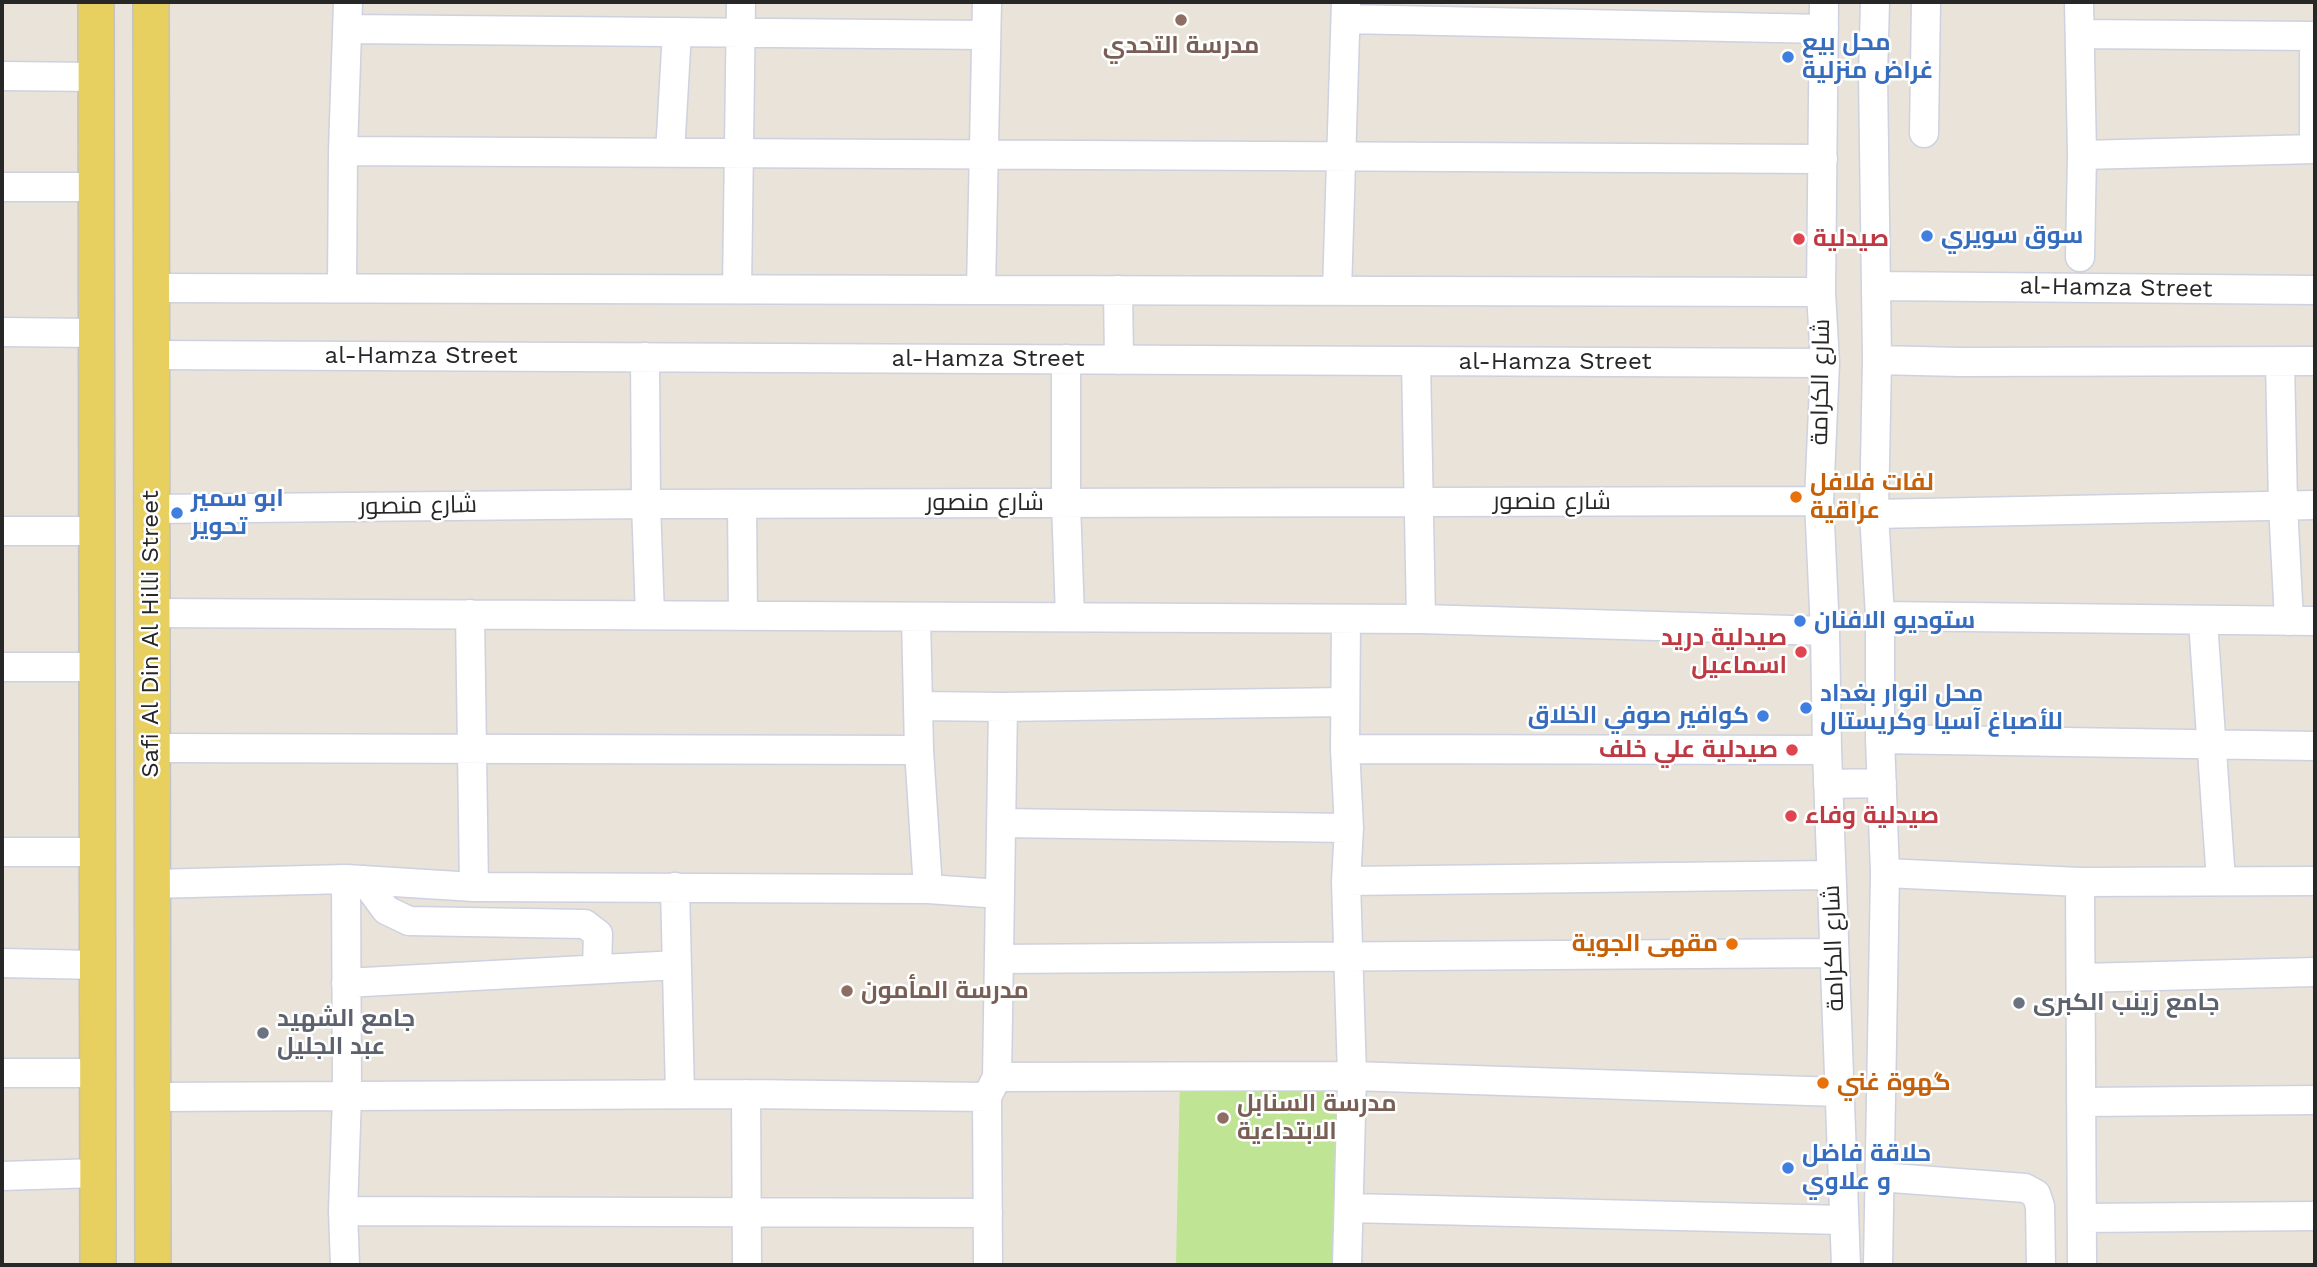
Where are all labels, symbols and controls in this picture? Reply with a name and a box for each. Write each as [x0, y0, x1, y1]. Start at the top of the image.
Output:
marker: مدرسة التحدي [1173, 12, 1189, 28]
place label: محل بيع غراض منزلية [1802, 29, 1933, 85]
place label: مدرسة التحدي [1103, 32, 1259, 60]
marker: محل بيع غراض منزلية [1780, 49, 1796, 65]
place label: سوق سويري [1941, 222, 2083, 250]
place label: صيدلية [1813, 225, 1889, 253]
marker: سوق سويري [1919, 228, 1935, 244]
marker: صيدلية [1791, 231, 1807, 247]
street label: al-Hamza Street [2019, 272, 2213, 304]
street label: شارع الكرامة [1805, 319, 1837, 445]
street label: al-Hamza Street [325, 342, 517, 370]
street label: al-Hamza Street [892, 345, 1084, 373]
street label: al-Hamza Street [1459, 348, 1651, 376]
place label: لفات فلافل عراقية [1810, 469, 1934, 525]
place label: ابو سمير تحوير [191, 485, 284, 541]
street label: شارع منصور [1493, 488, 1611, 516]
street label: شارع منصور [926, 489, 1044, 517]
marker: لفات فلافل عراقية [1788, 489, 1804, 505]
street label: Safi Al Din Al Hilli Street [137, 490, 165, 778]
street label: شارع منصور [359, 491, 477, 521]
marker: ابو سمير تحوير [169, 505, 185, 521]
place label: ستوديو الافنان [1814, 607, 1975, 635]
marker: ستوديو الافنان [1792, 613, 1808, 629]
place label: صيدلية دريد اسماعيل [1661, 624, 1787, 680]
marker: صيدلية دريد اسماعيل [1793, 644, 1809, 660]
place label: محل انوار بغداد للأصباغ آسيا وكريستال [1820, 680, 2063, 736]
marker: محل انوار بغداد للأصباغ آسيا وكريستال [1798, 700, 1814, 716]
place label: كوافير صوفي الخلاق [1528, 702, 1749, 730]
marker: كوافير صوفي الخلاق [1755, 708, 1771, 724]
place label: صيدلية علي خلف [1599, 736, 1778, 764]
marker: صيدلية علي خلف [1784, 742, 1800, 758]
place label: صيدلية وفاء [1805, 802, 1939, 830]
marker: صيدلية وفاء [1783, 808, 1799, 824]
street label: شارع الكرامة [1817, 884, 1851, 1012]
place label: مقهى الجوية [1572, 930, 1718, 958]
marker: مقهى الجوية [1724, 936, 1740, 952]
place label: مدرسة المأمون [861, 977, 1029, 1005]
marker: مدرسة المأمون [839, 983, 855, 999]
place label: جامع زينب الكبرى [2033, 989, 2219, 1017]
marker: جامع زينب الكبرى [2011, 995, 2027, 1011]
place label: جامع الشهيد عبد الجليل [277, 1005, 415, 1061]
marker: جامع الشهيد عبد الجليل [255, 1025, 271, 1041]
place label: گهوة غني [1837, 1069, 1951, 1097]
marker: گهوة غني [1815, 1075, 1831, 1091]
place label: مدرسة السنابل الابتداءية [1237, 1090, 1397, 1146]
marker: مدرسة السنابل الابتداءية [1215, 1110, 1231, 1126]
place label: حلاقة فاضل و علاوي [1802, 1140, 1931, 1196]
marker: حلاقة فاضل و علاوي [1780, 1160, 1796, 1176]

